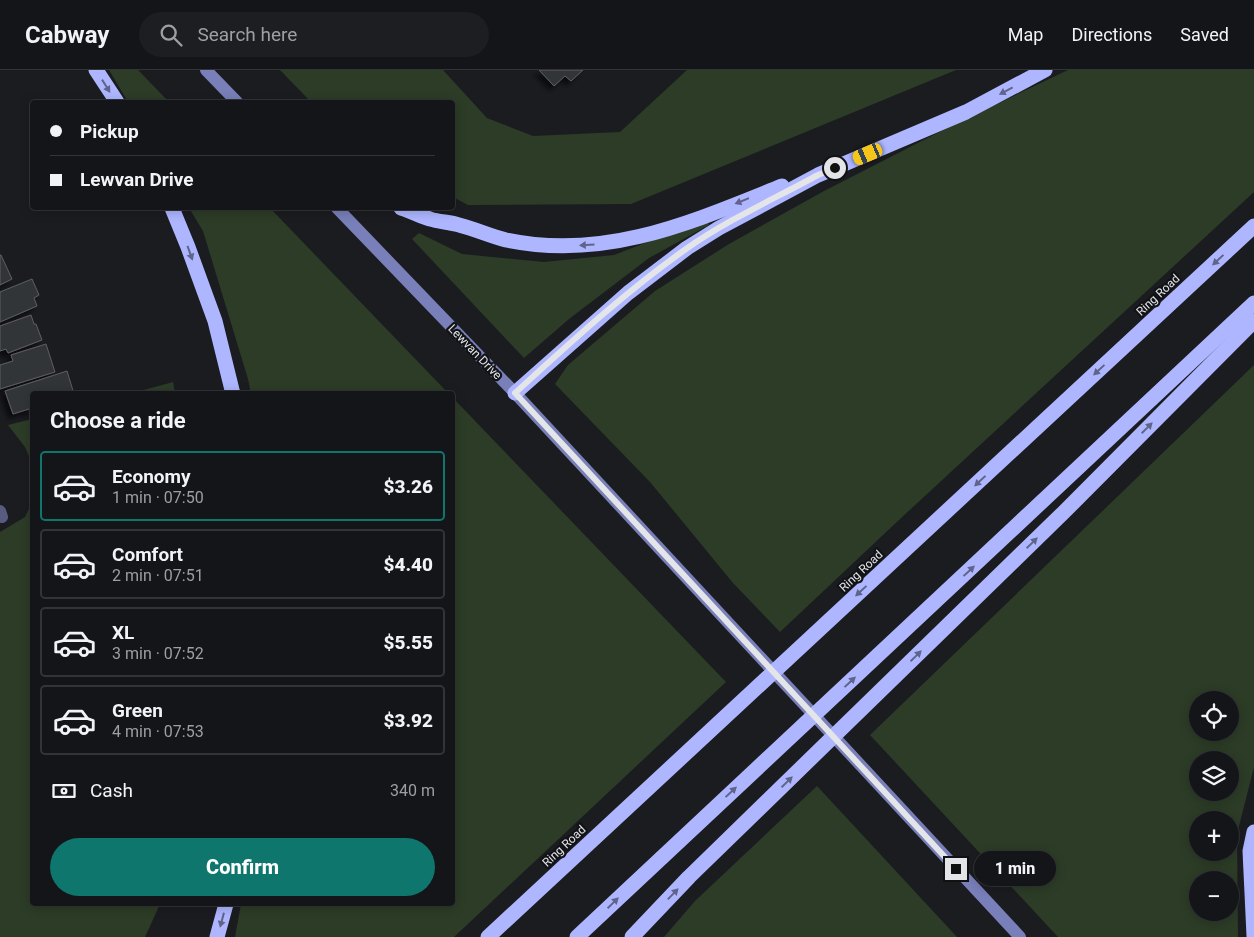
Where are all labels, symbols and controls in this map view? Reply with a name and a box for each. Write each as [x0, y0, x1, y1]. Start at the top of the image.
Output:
search box [139, 12, 489, 57]
text: Cabway [25, 21, 109, 49]
icon: search [157, 21, 185, 49]
text: Search here [197, 23, 297, 46]
text: Map [1008, 24, 1043, 45]
text: Directions [1071, 24, 1152, 45]
text: Saved [1180, 24, 1229, 45]
one-way arrow [102, 80, 111, 93]
one-way arrow [998, 87, 1013, 95]
text: Pickup [80, 120, 139, 143]
car [851, 141, 884, 167]
route start [824, 157, 846, 179]
text: Lewvan Drive [80, 168, 194, 191]
one-way arrow [734, 197, 749, 205]
one-way arrow [578, 241, 594, 249]
one-way arrow [187, 245, 194, 260]
one-way arrow [1213, 254, 1225, 266]
street label: Ring Road [1133, 271, 1183, 319]
street label: Lewvan Drive [445, 322, 505, 382]
one-way arrow [1094, 364, 1106, 376]
text: Choose a ride [50, 408, 186, 433]
one-way arrow [1141, 422, 1153, 434]
icon: car [52, 464, 97, 509]
text: Economy [112, 465, 191, 488]
text: $3.26 [384, 475, 433, 498]
one-way arrow [974, 475, 986, 487]
text: 1 min · 07:50 [112, 488, 204, 507]
one-way arrow [1026, 537, 1038, 549]
icon: car [52, 542, 97, 587]
text: Comfort [112, 543, 183, 566]
street label: Ring Road [836, 547, 886, 595]
text: $4.40 [384, 553, 433, 576]
one-way arrow [962, 565, 974, 577]
text: 2 min · 07:51 [112, 566, 204, 585]
one-way arrow [855, 585, 867, 597]
icon: car [52, 620, 97, 665]
text: XL [112, 621, 134, 644]
text: $5.55 [384, 631, 433, 654]
text: 3 min · 07:52 [112, 644, 204, 663]
one-way arrow [909, 650, 921, 662]
one-way arrow [844, 676, 856, 688]
map controls [1189, 691, 1239, 921]
button: locate [1189, 691, 1239, 741]
icon: car [52, 698, 97, 743]
text: Green [112, 699, 163, 722]
text: $3.92 [384, 709, 433, 732]
text: 4 min · 07:53 [112, 722, 204, 741]
button: layers [1189, 751, 1239, 801]
one-way arrow [781, 776, 793, 788]
icon: cash [50, 777, 78, 805]
text: Cash [90, 779, 133, 802]
text: 340 m [390, 781, 435, 800]
one-way arrow [725, 786, 737, 798]
button: + [1189, 811, 1239, 861]
street label: Ring Road [539, 822, 589, 870]
button: Confirm [50, 838, 435, 896]
callout: 1 min [974, 852, 1056, 886]
route end [945, 858, 967, 880]
text: 1 min [995, 859, 1035, 878]
button: − [1189, 871, 1239, 921]
one-way arrow [667, 888, 679, 900]
one-way arrow [606, 897, 618, 909]
one-way arrow [218, 913, 226, 928]

